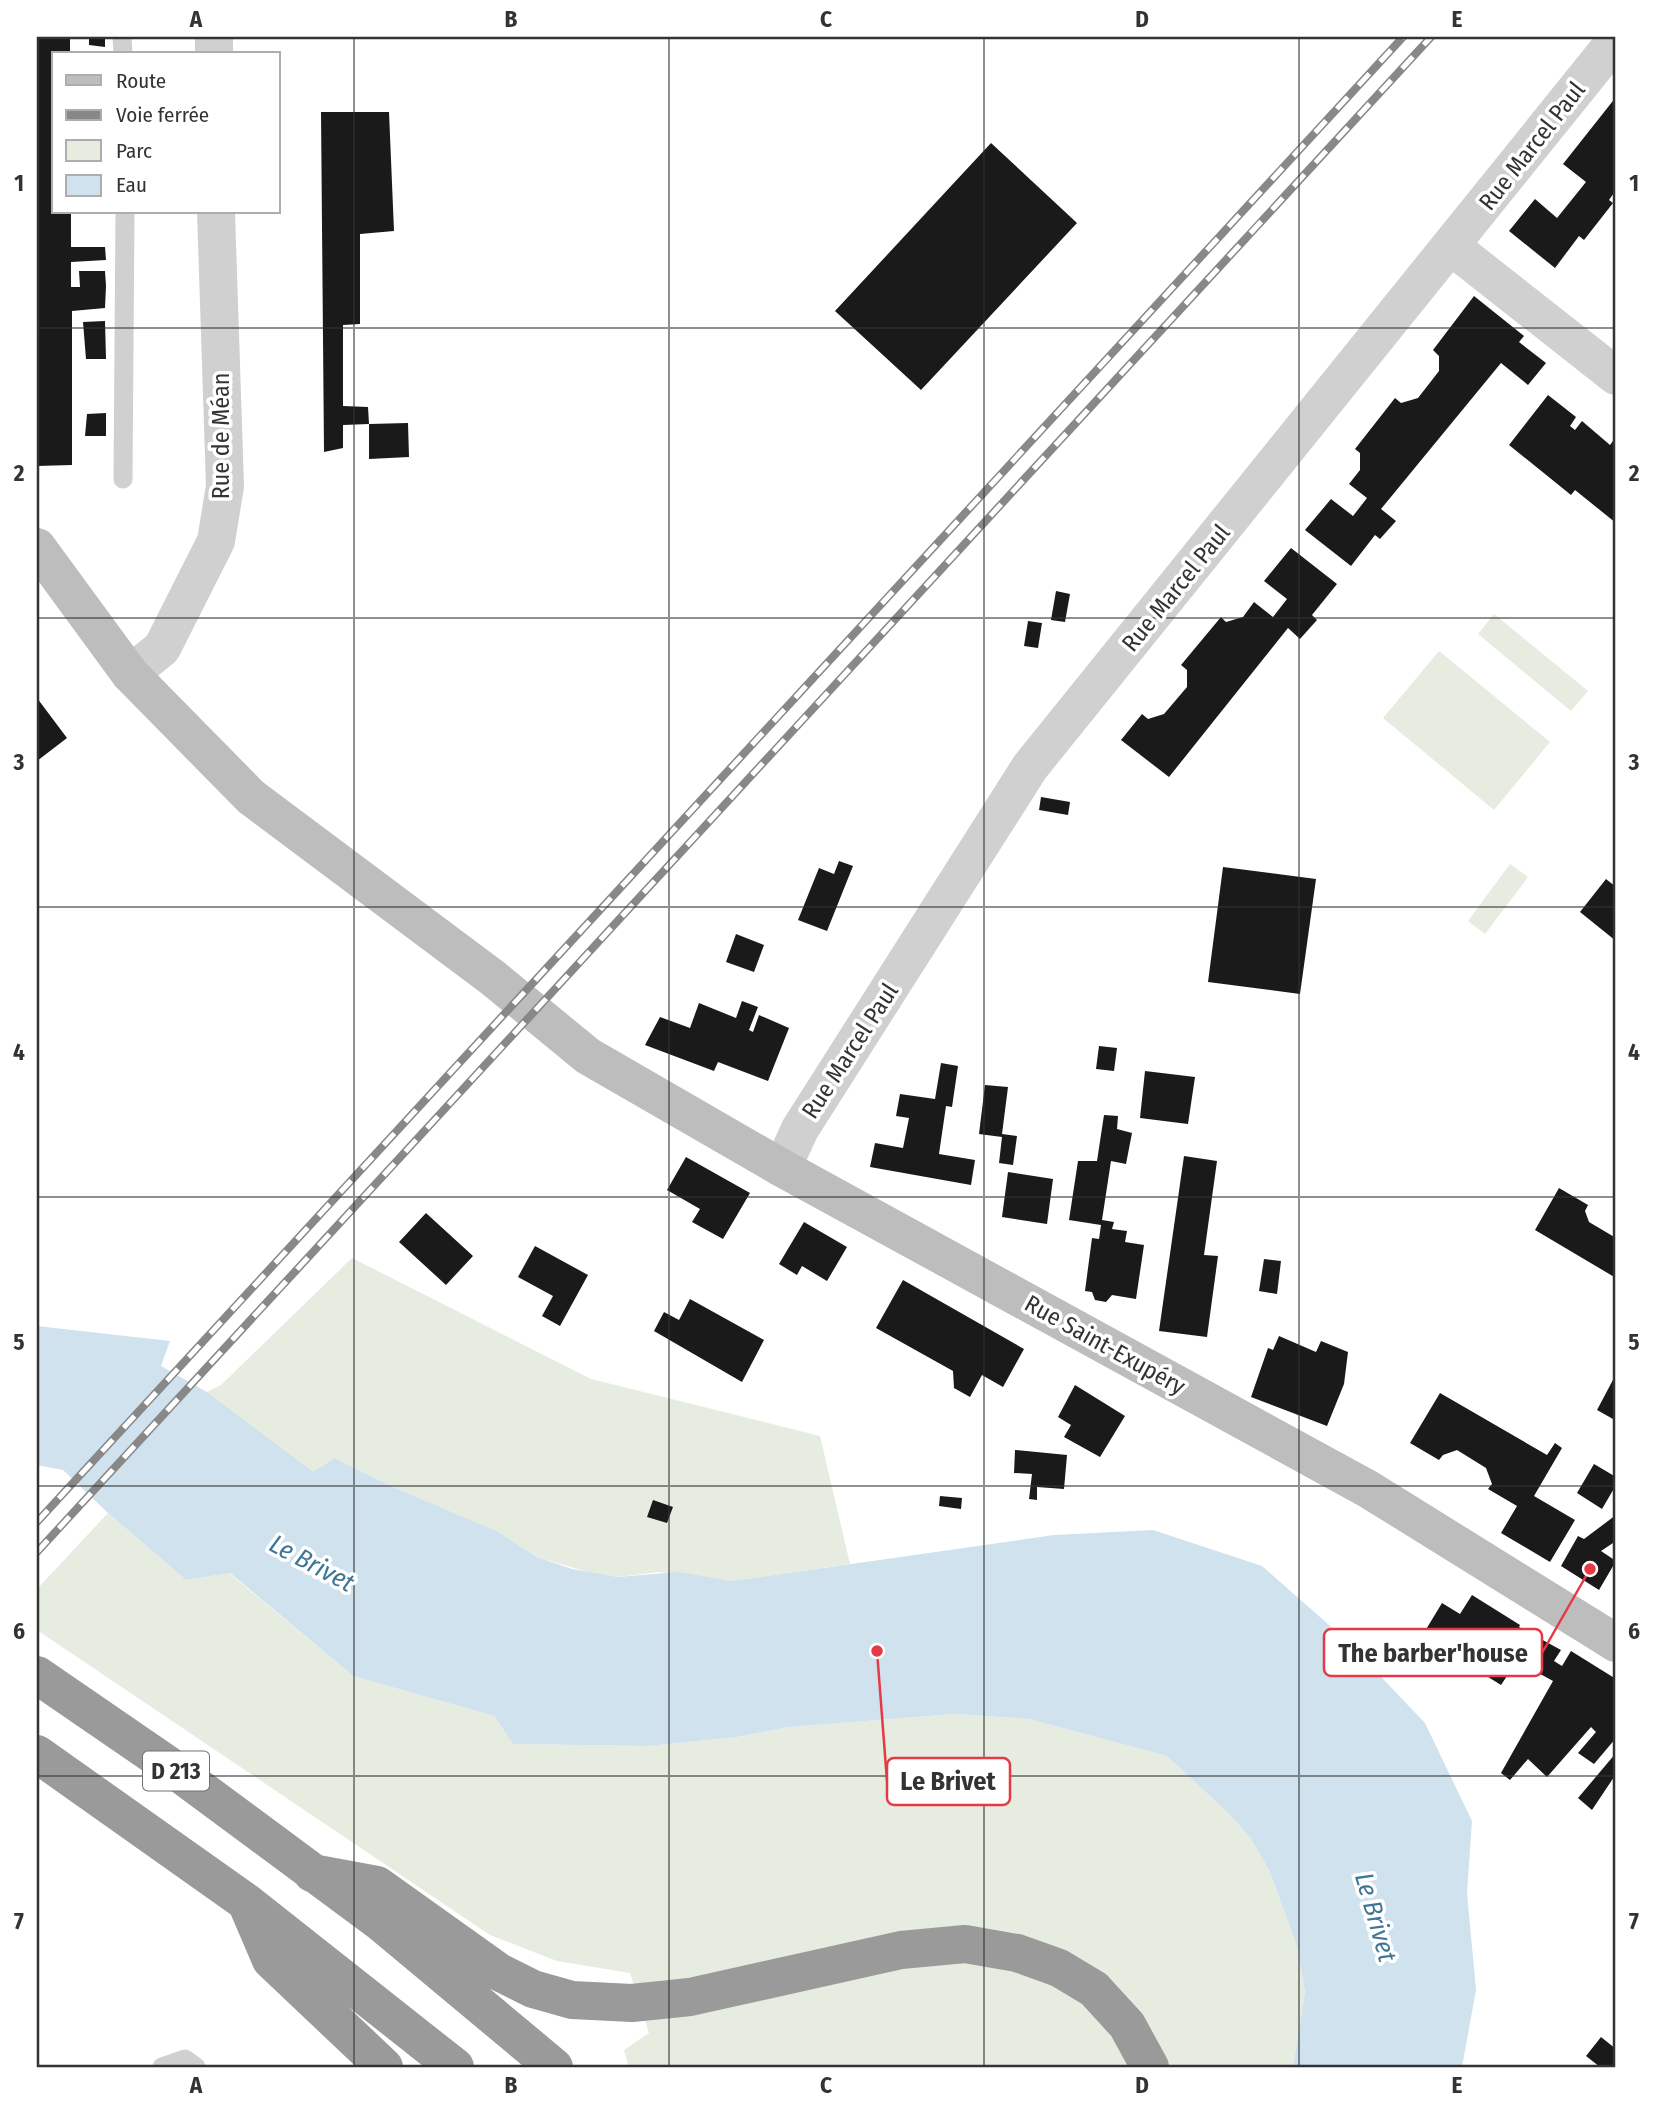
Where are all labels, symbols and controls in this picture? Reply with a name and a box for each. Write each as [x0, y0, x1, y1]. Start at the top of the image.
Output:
text: A [189, 5, 203, 33]
text: B [505, 5, 518, 33]
text: C [820, 5, 832, 33]
text: D [1135, 5, 1149, 33]
text: E [1452, 5, 1463, 33]
legend [52, 52, 280, 214]
text: Route [116, 68, 166, 94]
street label: Rue Marcel Paul [1473, 76, 1591, 216]
text: Voie ferrée [116, 102, 209, 128]
text: Parc [116, 138, 152, 164]
text: 1 [14, 169, 24, 197]
text: 1 [1629, 169, 1639, 197]
text: Eau [116, 172, 147, 198]
street label: Rue de Méan [207, 373, 235, 499]
text: 2 [13, 459, 25, 487]
text: 2 [1628, 459, 1640, 487]
street label: Rue Marcel Paul [1116, 519, 1236, 657]
text: 3 [13, 748, 25, 776]
text: 3 [1628, 748, 1640, 776]
street label: Rue Marcel Paul [796, 978, 904, 1124]
text: 4 [13, 1038, 25, 1066]
text: 4 [1628, 1038, 1640, 1066]
street label: Rue Saint-Exupéry [1020, 1289, 1190, 1401]
text: 5 [13, 1328, 25, 1356]
text: 5 [1628, 1328, 1640, 1356]
water label: Le Brivet [264, 1528, 360, 1599]
text: 6 [13, 1617, 25, 1645]
text: 6 [1628, 1617, 1640, 1645]
callout: The barber'house [1324, 1629, 1542, 1676]
text: The barber'house [1338, 1638, 1528, 1669]
road number: D 213 [143, 1752, 209, 1790]
callout: Le Brivet [887, 1758, 1010, 1805]
text: Le Brivet [900, 1766, 996, 1797]
water label: Le Brivet [1348, 1869, 1403, 1966]
text: 7 [14, 1907, 24, 1935]
text: 7 [1629, 1907, 1639, 1935]
text: A [189, 2071, 203, 2099]
text: B [505, 2071, 518, 2099]
text: C [820, 2071, 832, 2099]
text: D [1135, 2071, 1149, 2099]
text: E [1452, 2071, 1463, 2099]

